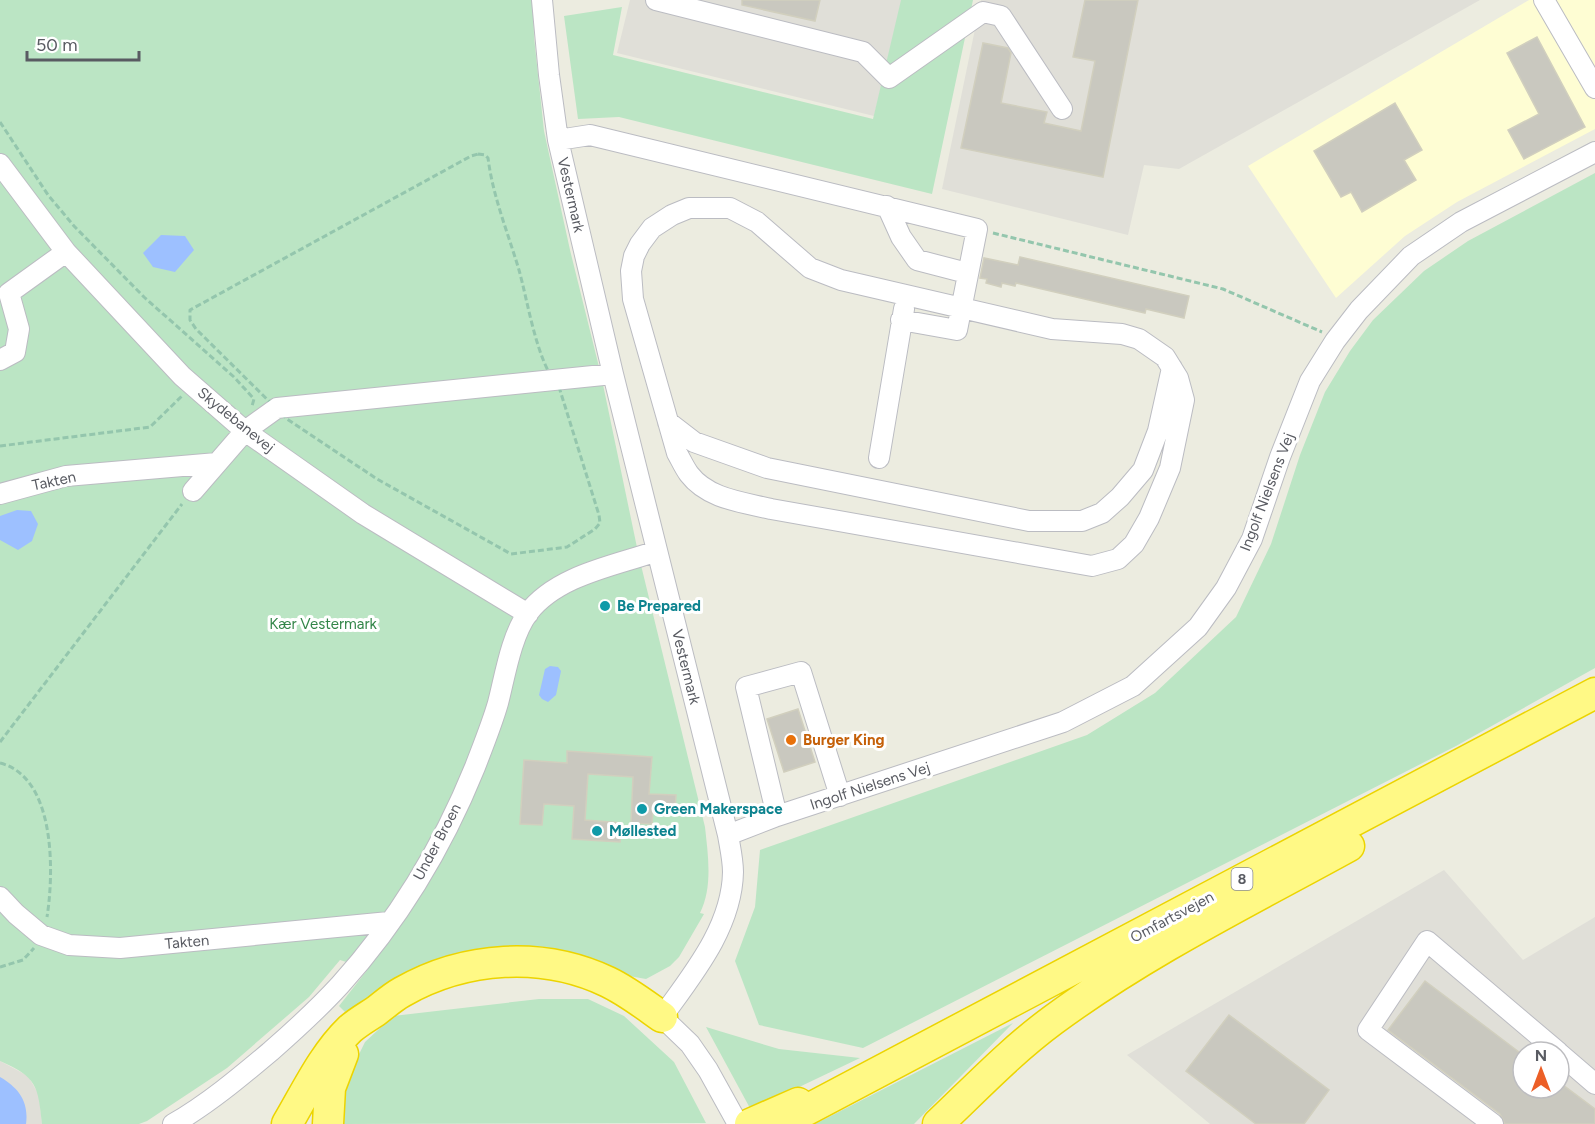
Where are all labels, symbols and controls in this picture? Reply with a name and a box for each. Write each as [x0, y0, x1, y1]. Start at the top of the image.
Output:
scale bar [27, 24, 140, 62]
text: 50 m [36, 34, 78, 56]
street label: Vestermark [554, 156, 589, 235]
street label: Skydebanevej [194, 383, 278, 457]
street label: Ingolf Nielsens Vej [1236, 430, 1298, 554]
street label: Takten [30, 468, 78, 494]
place label: Be Prepared [617, 597, 701, 615]
marker: Be Prepared [598, 599, 612, 613]
park label: Kær Vestermark [269, 615, 378, 633]
street label: Vestermark [668, 628, 704, 707]
place label: Burger King [803, 731, 884, 749]
marker: Burger King [784, 733, 798, 747]
street label: Ingolf Nielsens Vej [808, 758, 932, 814]
place label: Green Makerspace [654, 800, 783, 818]
street label: Under Broen [409, 801, 465, 883]
marker: Green Makerspace [635, 802, 649, 816]
place label: Møllested [609, 822, 676, 840]
marker: Møllested [590, 824, 604, 838]
road number: 8 [1232, 868, 1252, 890]
street label: Omfartsvejen [1127, 888, 1217, 946]
street label: Takten [164, 931, 210, 953]
north arrow [1511, 1040, 1571, 1100]
text: N [1535, 1046, 1547, 1065]

